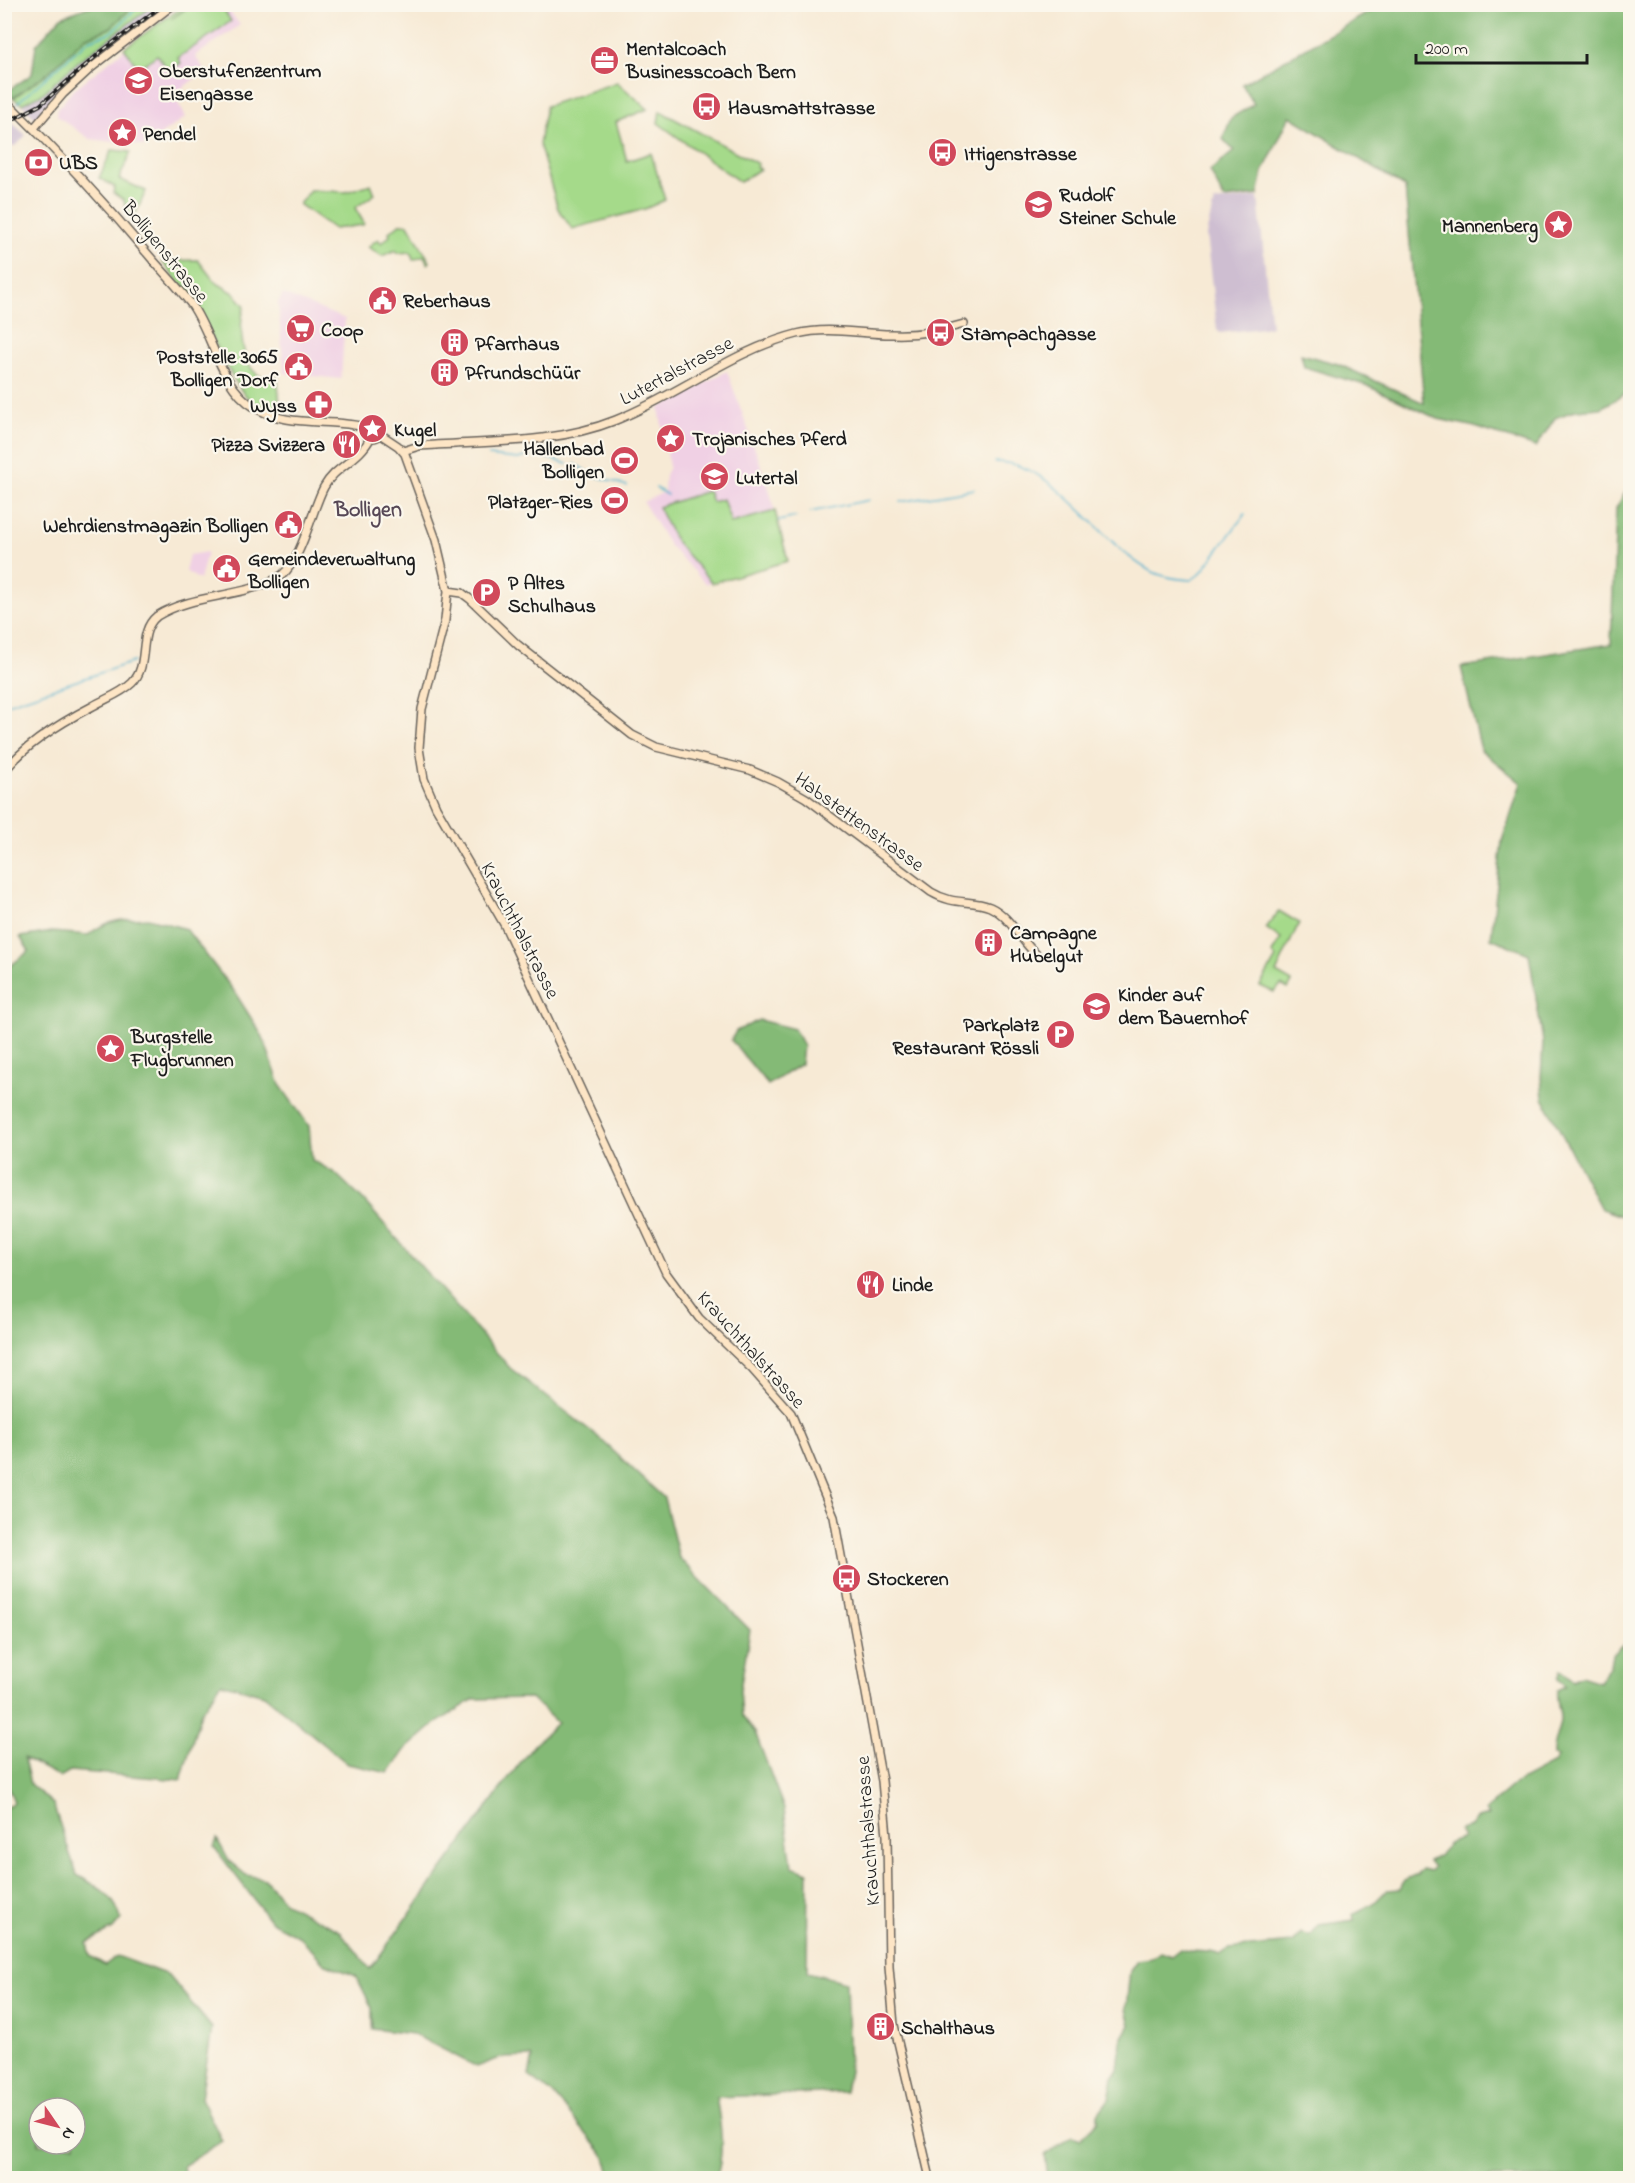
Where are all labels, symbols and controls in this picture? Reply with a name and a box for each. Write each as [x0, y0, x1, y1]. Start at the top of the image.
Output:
scale bar [1416, 27, 1587, 65]
place label: Mentalcoach Businesscoach Bern [625, 36, 796, 88]
text: 200 m [1425, 37, 1468, 63]
office icon: Mentalcoach Businesscoach Bern [589, 44, 621, 76]
place label: Oberstufenzentrum Eisengasse [159, 58, 322, 111]
school or university icon: Oberstufenzentrum Eisengasse [122, 65, 154, 97]
bus stop icon: Hausmattstrasse [691, 91, 723, 123]
place label: Hausmattstrasse [728, 95, 876, 124]
place icon: Pendel [106, 117, 138, 149]
place label: Pendel [143, 121, 196, 150]
bus stop icon: Ittigenstrasse [927, 137, 959, 169]
place label: Ittigenstrasse [964, 141, 1078, 171]
bank icon: UBS [22, 146, 54, 178]
place label: UBS [59, 150, 98, 179]
place label: Rudolf Steiner Schule [1059, 182, 1177, 234]
school or university icon: Rudolf Steiner Schule [1022, 189, 1054, 221]
street label: Bolligenstrasse [112, 194, 215, 311]
place icon: Mannenberg [1543, 209, 1575, 241]
place label: Mannenberg [1442, 213, 1538, 243]
public building icon: Reberhaus [366, 284, 398, 316]
place label: Reberhaus [403, 288, 491, 317]
supermarket icon: Coop [284, 313, 316, 345]
place label: Coop [321, 317, 364, 346]
bus stop icon: Stampachgasse [924, 317, 956, 349]
place label: Stampachgasse [961, 321, 1097, 351]
building icon: Pfarrhaus [438, 327, 470, 359]
street label: Lutertalstrasse [615, 330, 739, 414]
place label: Pfarrhaus [475, 331, 560, 360]
place label: Poststelle 3065 Bolligen Dorf [157, 344, 279, 397]
public building icon: Poststelle 3065 Bolligen Dorf [283, 351, 315, 383]
building icon: Pfrundschüür [428, 356, 460, 388]
place label: Pfrundschüür [465, 360, 581, 389]
pharmacy icon: Wyss [302, 389, 334, 421]
place label: Wyss [250, 393, 297, 423]
place icon: Kugel [357, 413, 389, 445]
place label: Kugel [394, 417, 436, 447]
place icon: Trojanisches Pferd [655, 422, 687, 454]
place label: Trojanisches Pferd [692, 426, 847, 455]
restaurant icon: Pizza Svizzera [330, 428, 362, 460]
place label: Pizza Svizzera [212, 432, 325, 461]
place label: Hallenbad Bolligen [523, 436, 605, 489]
sports icon: Hallenbad Bolligen [609, 444, 641, 476]
school or university icon: Lutertal [699, 461, 731, 493]
place label: Lutertal [736, 465, 798, 494]
sports icon: Platzger-Ries [598, 485, 630, 517]
place label: Platzger-Ries [488, 489, 593, 519]
district label: Bolligen [333, 495, 402, 528]
public building icon: Wehrdienstmagazin Bolligen [273, 509, 305, 541]
place label: Wehrdienstmagazin Bolligen [43, 513, 268, 543]
place label: Gemeindeverwaltung Bolligen [247, 546, 415, 599]
public building icon: Gemeindeverwaltung Bolligen [211, 553, 243, 585]
place label: P Altes Schulhaus [508, 570, 596, 622]
parking icon: P Altes Schulhaus [471, 577, 503, 609]
street label: Habstettenstrasse [788, 766, 930, 880]
street label: Krauchthalstrasse [472, 858, 566, 1005]
place label: Campagne Hubelgut [1010, 920, 1098, 973]
building icon: Campagne Hubelgut [973, 927, 1005, 959]
place label: Kinder auf dem Bauernhof [1118, 982, 1249, 1034]
school or university icon: Kinder auf dem Bauernhof [1081, 990, 1113, 1022]
place label: Parkplatz Restaurant Rössli [893, 1012, 1040, 1064]
parking icon: Parkplatz Restaurant Rössli [1044, 1019, 1076, 1051]
place label: Burgstelle Flugbrunnen [130, 1024, 234, 1077]
place icon: Burgstelle Flugbrunnen [94, 1032, 126, 1064]
restaurant icon: Linde [855, 1268, 887, 1300]
place label: Linde [892, 1272, 934, 1301]
street label: Krauchthalstrasse [689, 1285, 811, 1416]
bus stop icon: Stockeren [830, 1562, 862, 1594]
place label: Stockeren [867, 1566, 949, 1595]
street label: Krauchthalstrasse [850, 1755, 889, 1907]
building icon: Schalthaus [864, 2011, 896, 2043]
place label: Schalthaus [901, 2015, 995, 2044]
north arrow [27, 2096, 87, 2156]
text: N [55, 2122, 81, 2145]

